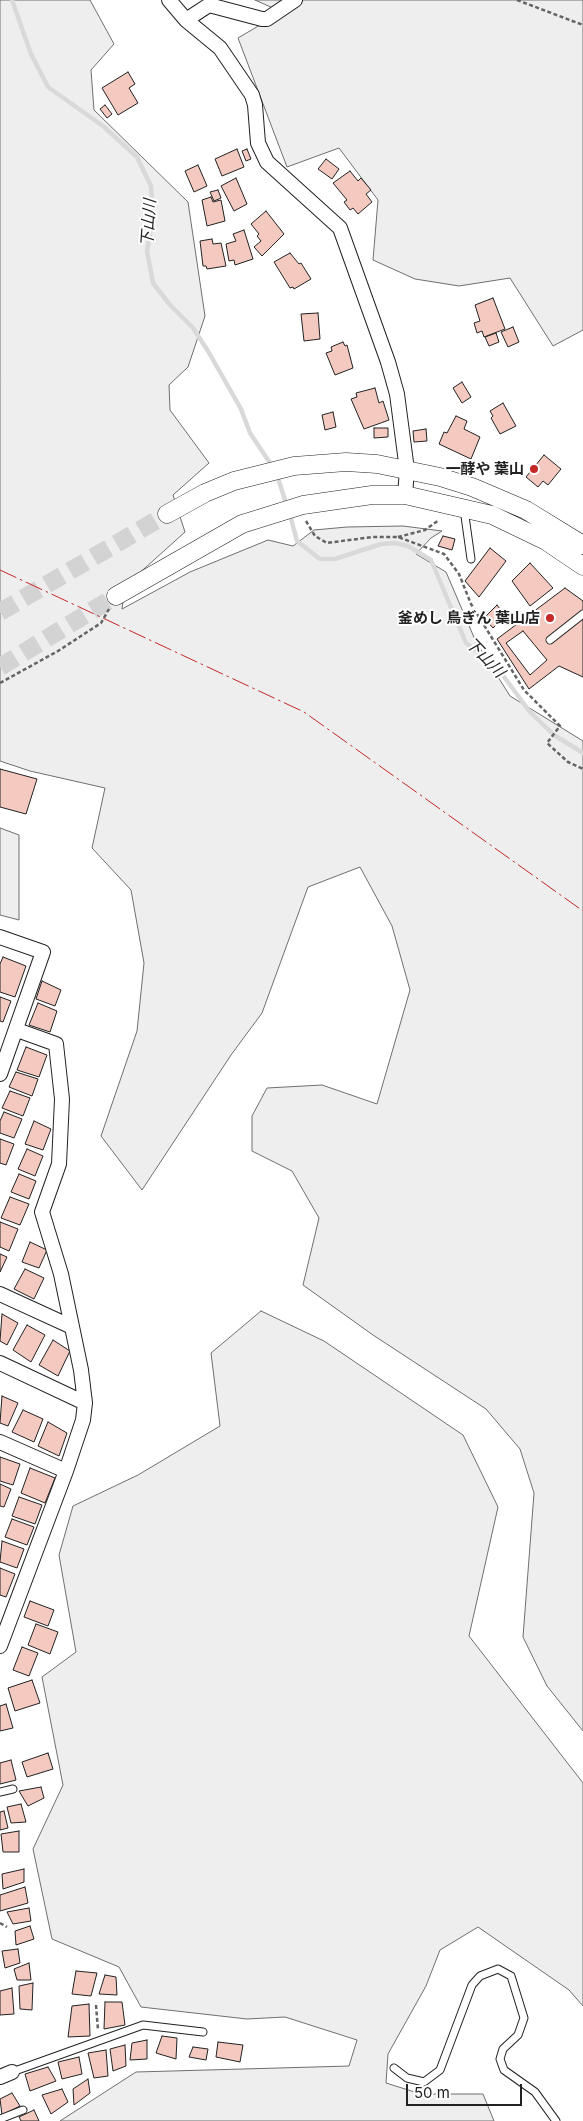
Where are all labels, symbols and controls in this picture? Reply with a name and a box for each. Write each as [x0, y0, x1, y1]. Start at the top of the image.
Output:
water label: 下山川 [138, 198, 160, 248]
place label: 一酵や 葉山 [445, 460, 524, 478]
marker: 一酵や 葉山 [528, 463, 540, 475]
place label: 釜めし 鳥ぎん 葉山店 [398, 609, 540, 627]
marker: 釜めし 鳥ぎん 葉山店 [544, 612, 556, 624]
water label: 下山川 [461, 634, 509, 682]
scale bar [408, 2074, 524, 2106]
text: 50 m [414, 2083, 450, 2102]

